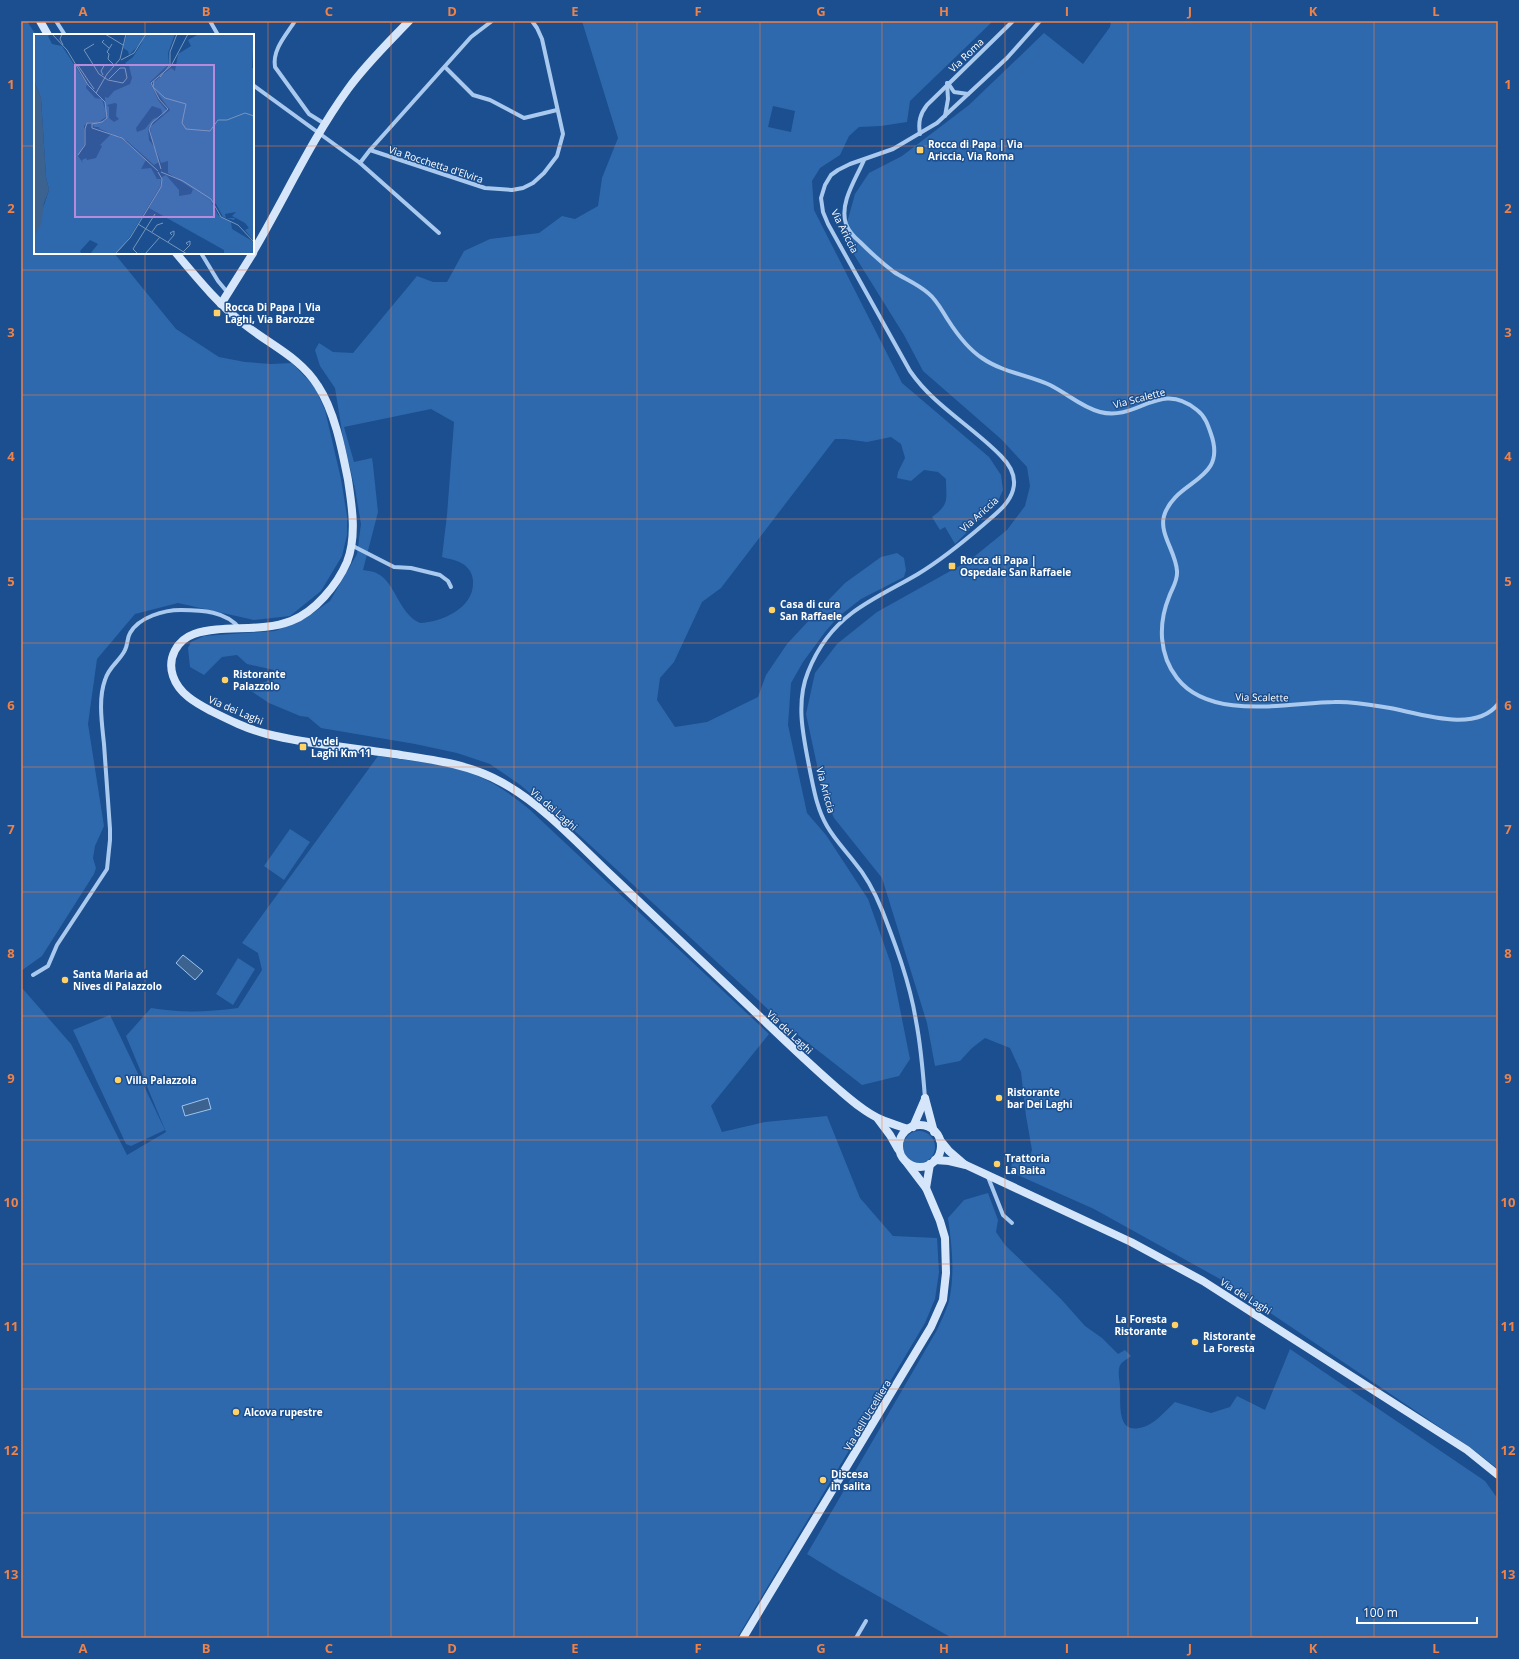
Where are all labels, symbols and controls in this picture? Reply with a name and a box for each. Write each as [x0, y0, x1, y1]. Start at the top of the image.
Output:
text: A [79, 2, 88, 20]
text: B [202, 2, 211, 20]
text: C [325, 2, 333, 20]
text: D [447, 2, 457, 20]
text: E [571, 2, 579, 20]
text: F [694, 2, 702, 20]
text: G [816, 2, 826, 20]
text: H [939, 2, 949, 20]
text: I [1065, 2, 1069, 20]
text: J [1187, 2, 1192, 20]
text: K [1309, 2, 1318, 20]
text: L [1432, 2, 1440, 20]
inset map [34, 34, 254, 254]
street label: Via Roma [945, 35, 987, 75]
text: 1 [7, 75, 15, 93]
text: 1 [1504, 75, 1512, 93]
place label: Rocca di Papa | Via Ariccia, Via Roma [928, 137, 1023, 163]
street label: Via Rocchetta d'Elvira [387, 142, 485, 186]
marker: Rocca di Papa | Via Ariccia, Via Roma [915, 145, 925, 155]
text: 2 [7, 199, 15, 217]
text: 2 [1504, 199, 1512, 217]
street label: Via Ariccia [828, 207, 862, 255]
place label: Rocca Di Papa | Via Laghi, Via Barozze [225, 300, 321, 326]
marker: Rocca Di Papa | Via Laghi, Via Barozze [212, 308, 222, 318]
text: 3 [7, 323, 15, 341]
text: 3 [1504, 323, 1512, 341]
street label: Via Scalette [1111, 384, 1167, 412]
text: 4 [7, 447, 15, 465]
text: 4 [1504, 447, 1512, 465]
street label: Via Ariccia [957, 493, 1001, 535]
place label: Rocca di Papa | Ospedale San Raffaele [960, 553, 1071, 579]
marker: Rocca di Papa | Ospedale San Raffaele [947, 561, 957, 571]
text: 5 [7, 572, 15, 590]
text: 5 [1504, 572, 1512, 590]
place label: Casa di cura San Raffaele [780, 597, 842, 623]
marker: Casa di cura San Raffaele [767, 605, 777, 615]
place label: Ristorante Palazzolo [233, 667, 286, 693]
marker: Ristorante Palazzolo [220, 675, 230, 685]
street label: Via Scalette [1235, 690, 1289, 704]
street label: Via dei Laghi [206, 692, 266, 728]
text: 6 [7, 696, 15, 714]
text: 6 [1504, 696, 1512, 714]
place label: V. dei Laghi Km 11 [311, 734, 371, 760]
marker: V. dei Laghi Km 11 [298, 742, 308, 752]
street label: Via Ariccia [813, 765, 839, 815]
street label: Via dei Laghi [527, 785, 581, 833]
text: 7 [7, 820, 15, 838]
text: 7 [1504, 820, 1512, 838]
text: 8 [7, 944, 15, 962]
text: 8 [1504, 944, 1512, 962]
place label: Santa Maria ad Nives di Palazzolo [73, 967, 162, 993]
marker: Santa Maria ad Nives di Palazzolo [60, 975, 70, 985]
street label: Via dei Laghi [764, 1007, 816, 1057]
text: 9 [7, 1069, 15, 1087]
text: 9 [1504, 1069, 1512, 1087]
place label: Villa Palazzola [126, 1073, 197, 1087]
marker: Villa Palazzola [113, 1075, 123, 1085]
place label: Ristorante bar Dei Laghi [1007, 1085, 1072, 1111]
marker: Ristorante bar Dei Laghi [994, 1093, 1004, 1103]
place label: Trattoria La Baita [1005, 1151, 1050, 1177]
marker: Trattoria La Baita [992, 1159, 1002, 1169]
text: 10 [4, 1193, 18, 1211]
text: 10 [1501, 1193, 1515, 1211]
street label: Via dei Laghi [1218, 1275, 1274, 1317]
place label: La Foresta Ristorante [1114, 1312, 1167, 1338]
text: 11 [4, 1317, 18, 1335]
text: 11 [1501, 1317, 1515, 1335]
marker: La Foresta Ristorante [1170, 1320, 1180, 1330]
place label: Ristorante La Foresta [1203, 1329, 1256, 1355]
marker: Ristorante La Foresta [1190, 1337, 1200, 1347]
street label: Via dell'Uccelliera [840, 1377, 894, 1453]
place label: Alcova rupestre [244, 1405, 323, 1419]
marker: Alcova rupestre [231, 1407, 241, 1417]
text: 12 [4, 1441, 19, 1459]
text: 12 [1501, 1441, 1516, 1459]
place label: Discesa in salita [831, 1467, 871, 1493]
marker: Discesa in salita [818, 1475, 828, 1485]
text: 13 [4, 1565, 18, 1583]
text: 13 [1501, 1565, 1515, 1583]
scale bar [1357, 1599, 1477, 1625]
text: 100 m [1363, 1604, 1398, 1621]
text: A [79, 1639, 88, 1657]
text: B [202, 1639, 211, 1657]
text: C [325, 1639, 333, 1657]
text: D [447, 1639, 457, 1657]
text: E [571, 1639, 579, 1657]
text: F [694, 1639, 702, 1657]
text: G [816, 1639, 826, 1657]
text: H [939, 1639, 949, 1657]
text: I [1065, 1639, 1069, 1657]
text: J [1187, 1639, 1192, 1657]
text: K [1309, 1639, 1318, 1657]
text: L [1432, 1639, 1440, 1657]

